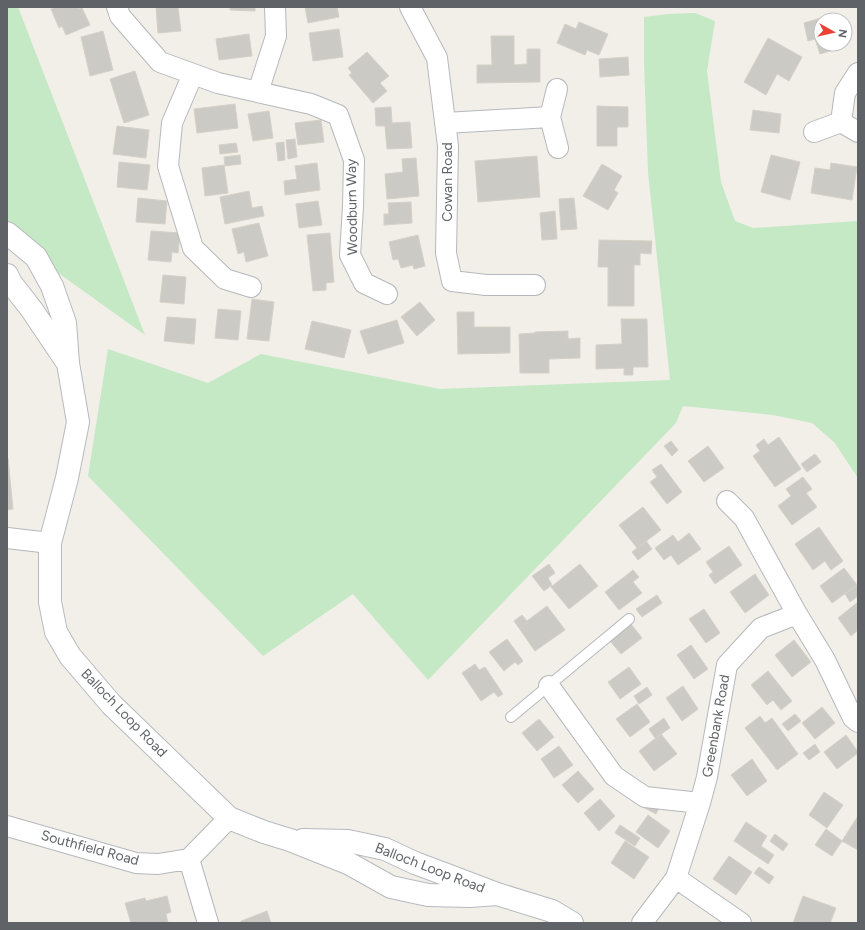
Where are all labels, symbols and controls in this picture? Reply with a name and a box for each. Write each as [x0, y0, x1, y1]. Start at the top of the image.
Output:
north arrow [813, 12, 853, 52]
text: N [835, 28, 849, 38]
street label: Cowan Road [439, 142, 456, 222]
street label: Woodburn Way [343, 158, 361, 255]
street label: Balloch Loop Road [77, 665, 171, 761]
street label: Greenbank Road [699, 673, 733, 779]
street label: Southfield Road [39, 827, 141, 869]
street label: Balloch Loop Road [373, 839, 487, 897]

